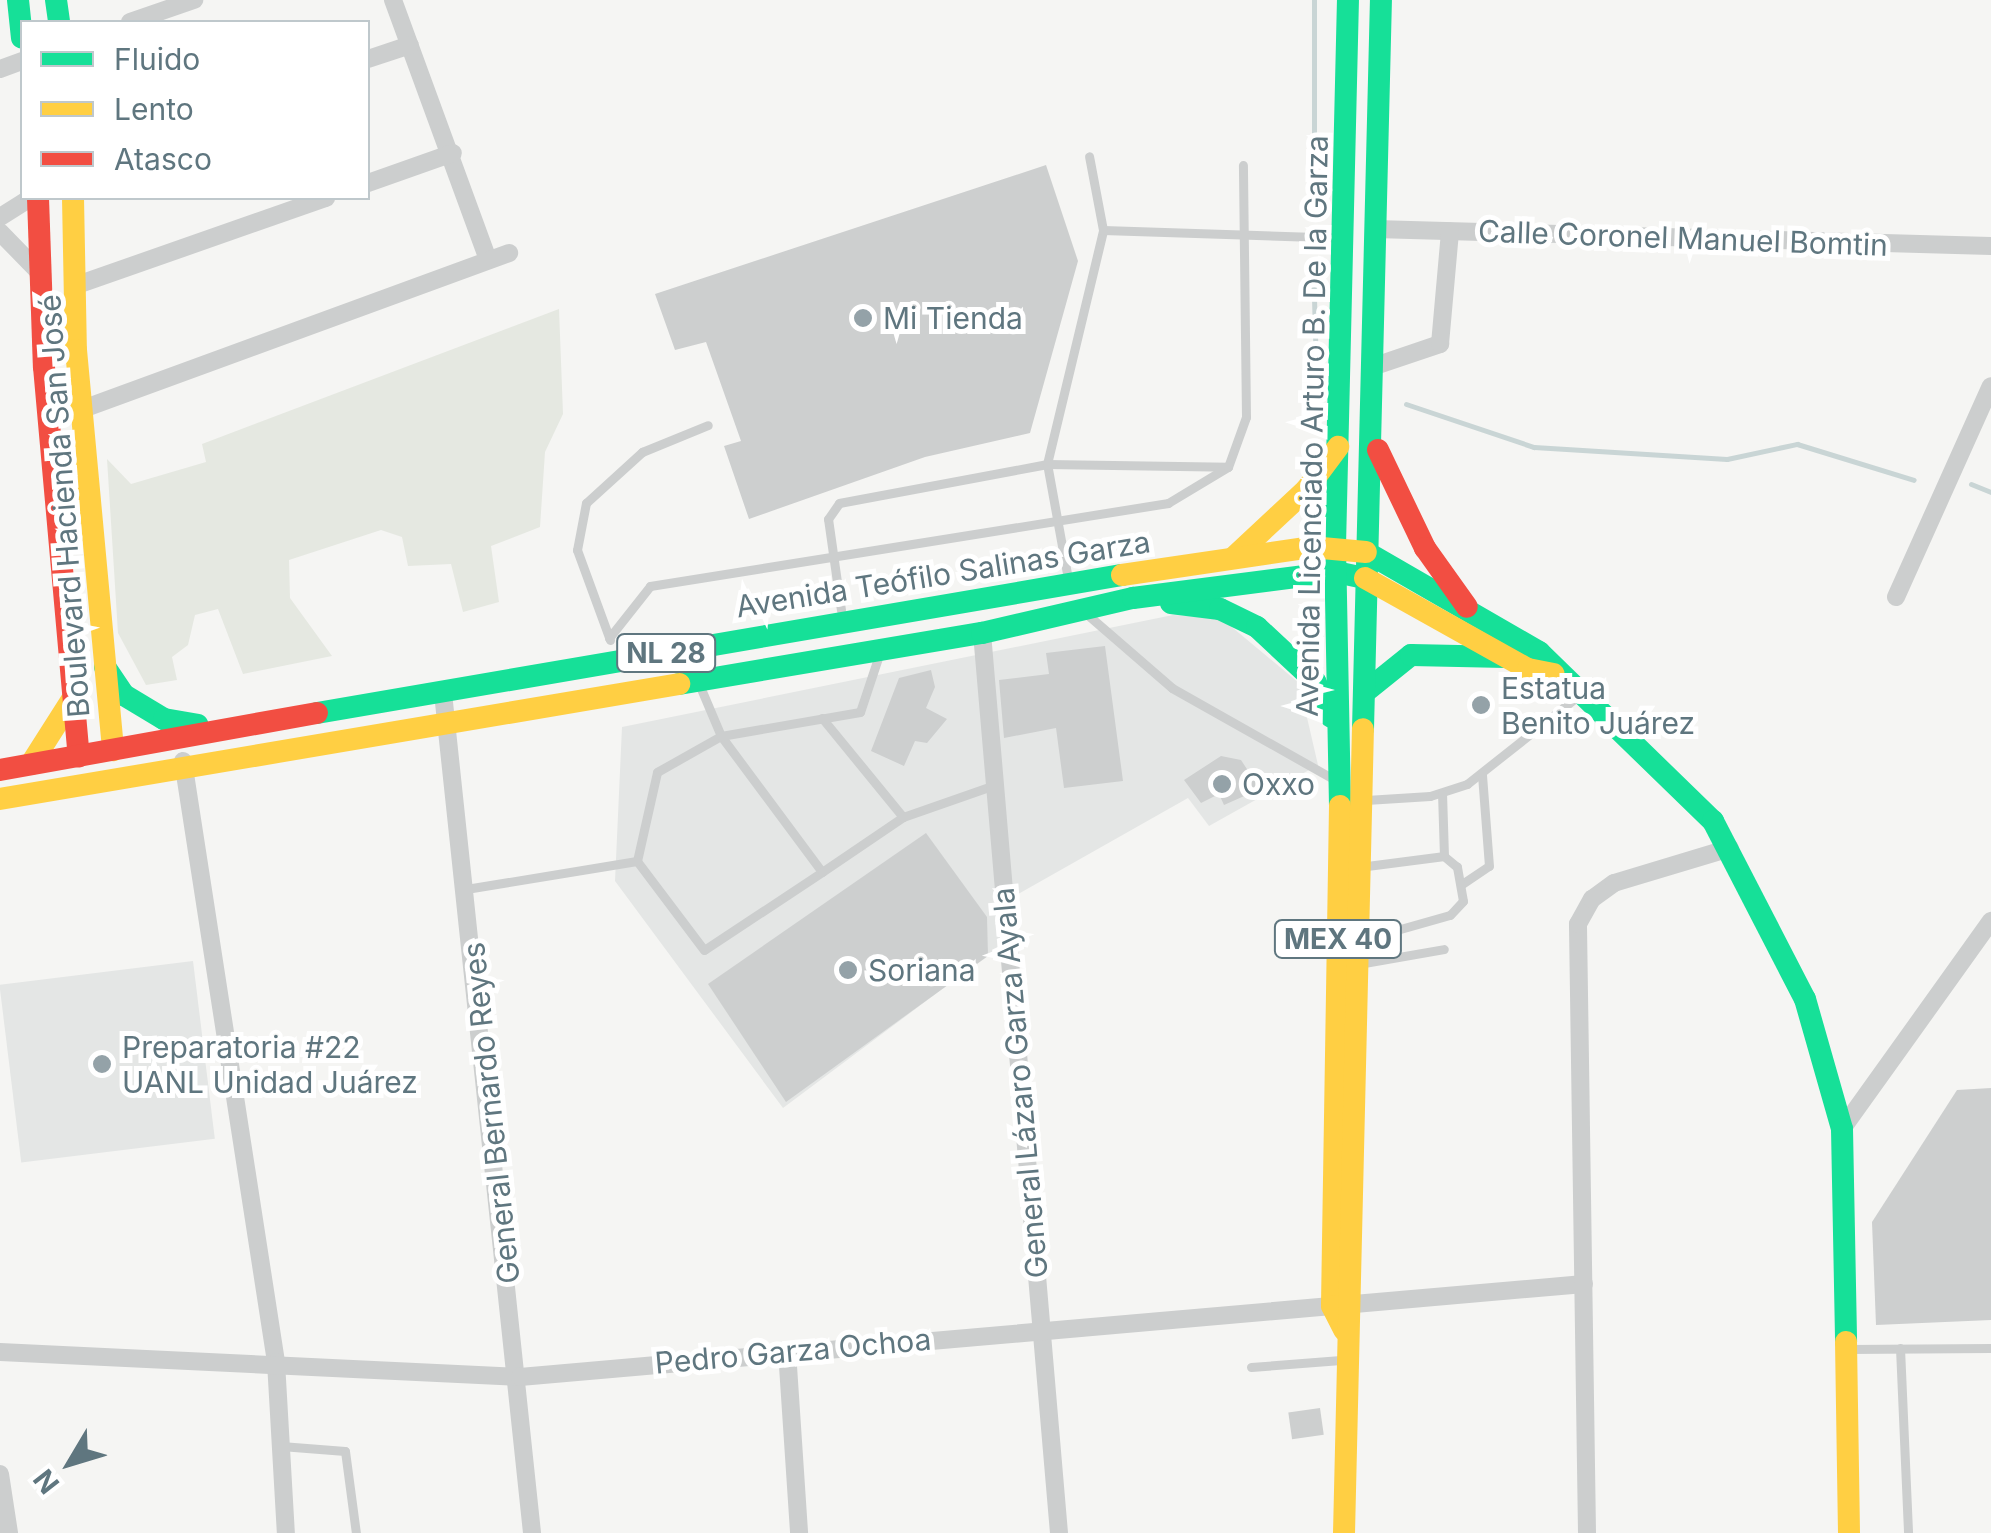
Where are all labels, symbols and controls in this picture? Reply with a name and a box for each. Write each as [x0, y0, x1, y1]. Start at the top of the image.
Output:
legend [20, 20, 370, 200]
text: Fluido [114, 41, 200, 77]
text: Lento [114, 91, 194, 127]
street label: Avenida Licenciado Arturo B. De la Garza [1289, 135, 1335, 717]
text: Atasco [114, 141, 212, 177]
street label: Calle Coronel Manuel Bomtin [1477, 213, 1889, 263]
street label: Boulevard Hacienda San José [31, 293, 97, 719]
place label: Mi Tienda [883, 300, 1023, 336]
marker: Mi Tienda [852, 307, 874, 329]
street label: Avenida Teófilo Salinas Garza [733, 523, 1153, 625]
road number: NL 28 [616, 630, 716, 676]
place label: Estatua Benito Juárez [1501, 670, 1695, 740]
marker: Estatua Benito Juárez [1470, 694, 1492, 716]
place label: Oxxo [1242, 766, 1315, 802]
marker: Oxxo [1211, 773, 1233, 795]
street label: General Lázaro Garza Ayala [985, 886, 1055, 1280]
road number: MEX 40 [1273, 916, 1403, 962]
street label: General Bernardo Reyes [455, 940, 527, 1286]
place label: Soriana [868, 952, 976, 988]
marker: Soriana [837, 959, 859, 981]
place label: Preparatoria #22 UANL Unidad Juárez [122, 1029, 418, 1100]
marker: Preparatoria #22 UANL Unidad Juárez [91, 1053, 113, 1075]
street label: Pedro Garza Ochoa [653, 1321, 933, 1381]
north arrow [20, 1413, 120, 1513]
text: N [26, 1463, 66, 1500]

